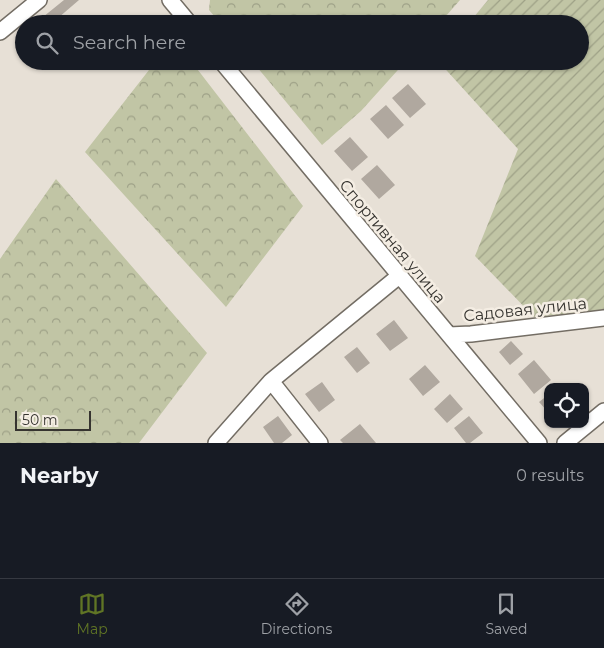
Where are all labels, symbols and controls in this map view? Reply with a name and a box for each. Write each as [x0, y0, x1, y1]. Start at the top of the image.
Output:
search box [15, 15, 589, 70]
icon: search [33, 29, 61, 57]
text: Search here [73, 31, 186, 54]
street label: Спортивная улица [335, 176, 450, 307]
street label: Садовая улица [462, 294, 588, 325]
map controls [544, 383, 589, 428]
button: locate [544, 383, 589, 428]
scale bar [15, 408, 91, 431]
text: 50 m [22, 411, 58, 429]
text: Nearby [20, 463, 99, 488]
text: 0 results [516, 466, 584, 485]
tab: Map [77, 590, 108, 638]
tab: Directions [261, 590, 332, 638]
tab: Saved [485, 590, 527, 638]

